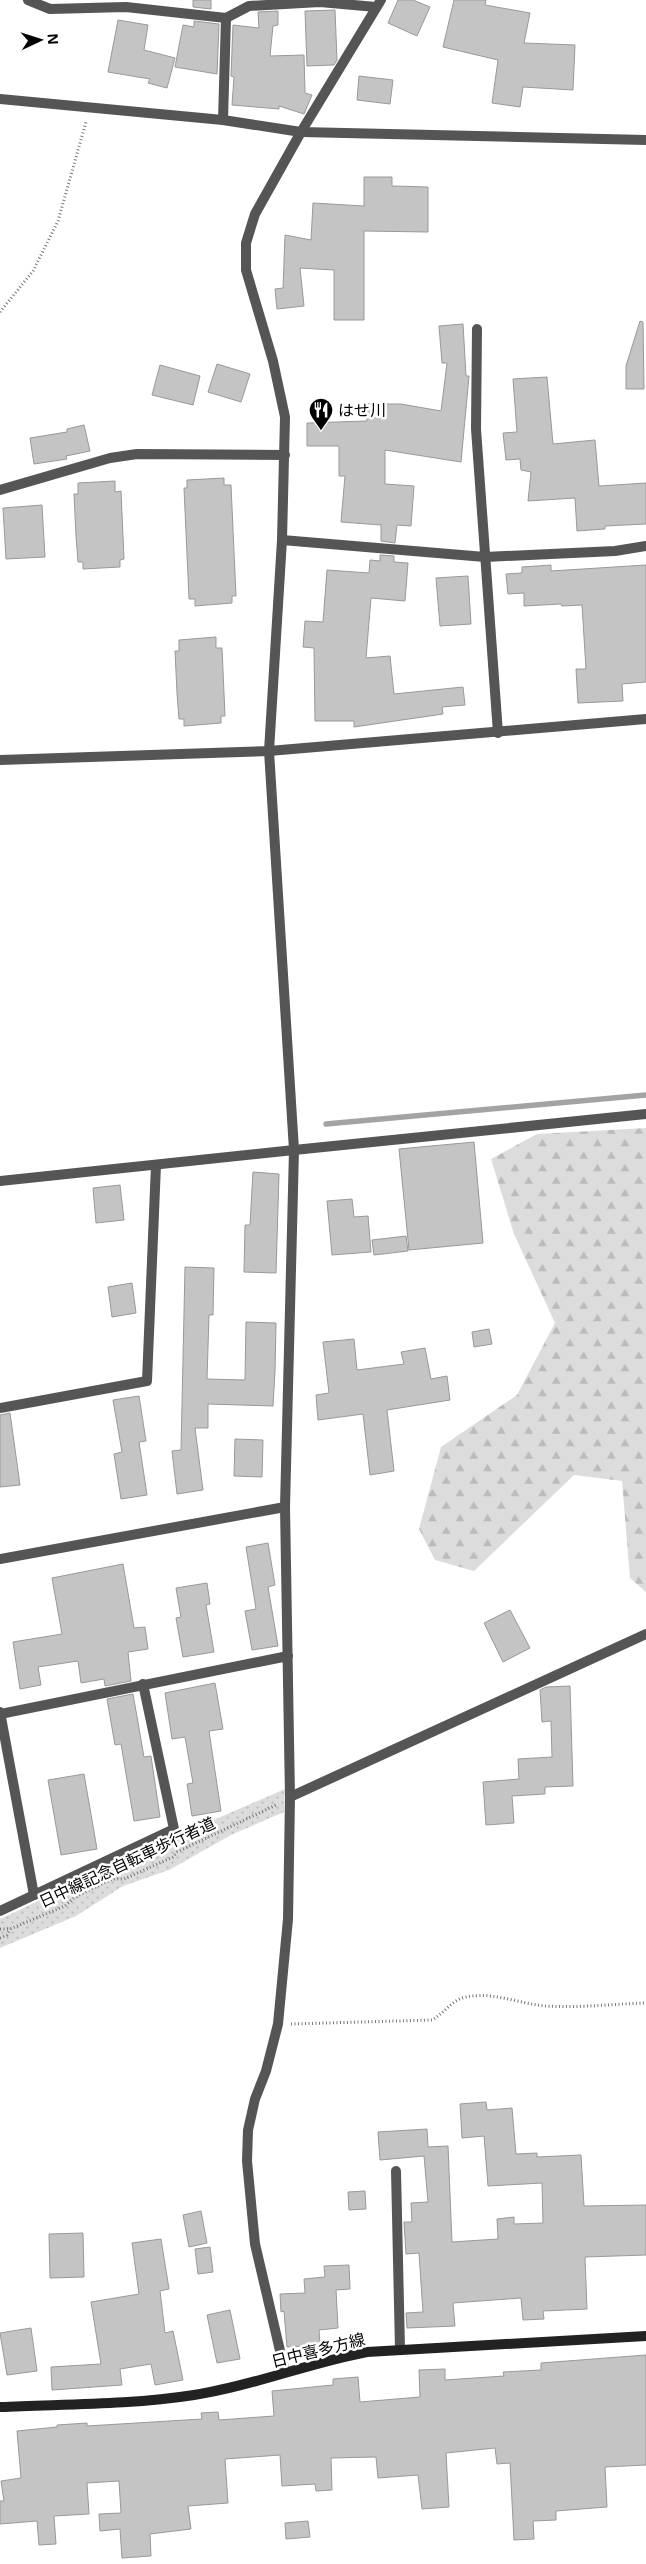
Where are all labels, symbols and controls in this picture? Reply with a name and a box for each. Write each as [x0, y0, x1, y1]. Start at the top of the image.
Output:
north arrow [15, 15, 65, 65]
text: N [44, 33, 63, 45]
restaurant icon: はせ川 [308, 397, 334, 431]
place label: はせ川 [338, 399, 386, 421]
street label: 日中線記念自転車歩行者道 [35, 1811, 219, 1913]
street label: 日中喜多方線 [269, 2328, 367, 2372]

